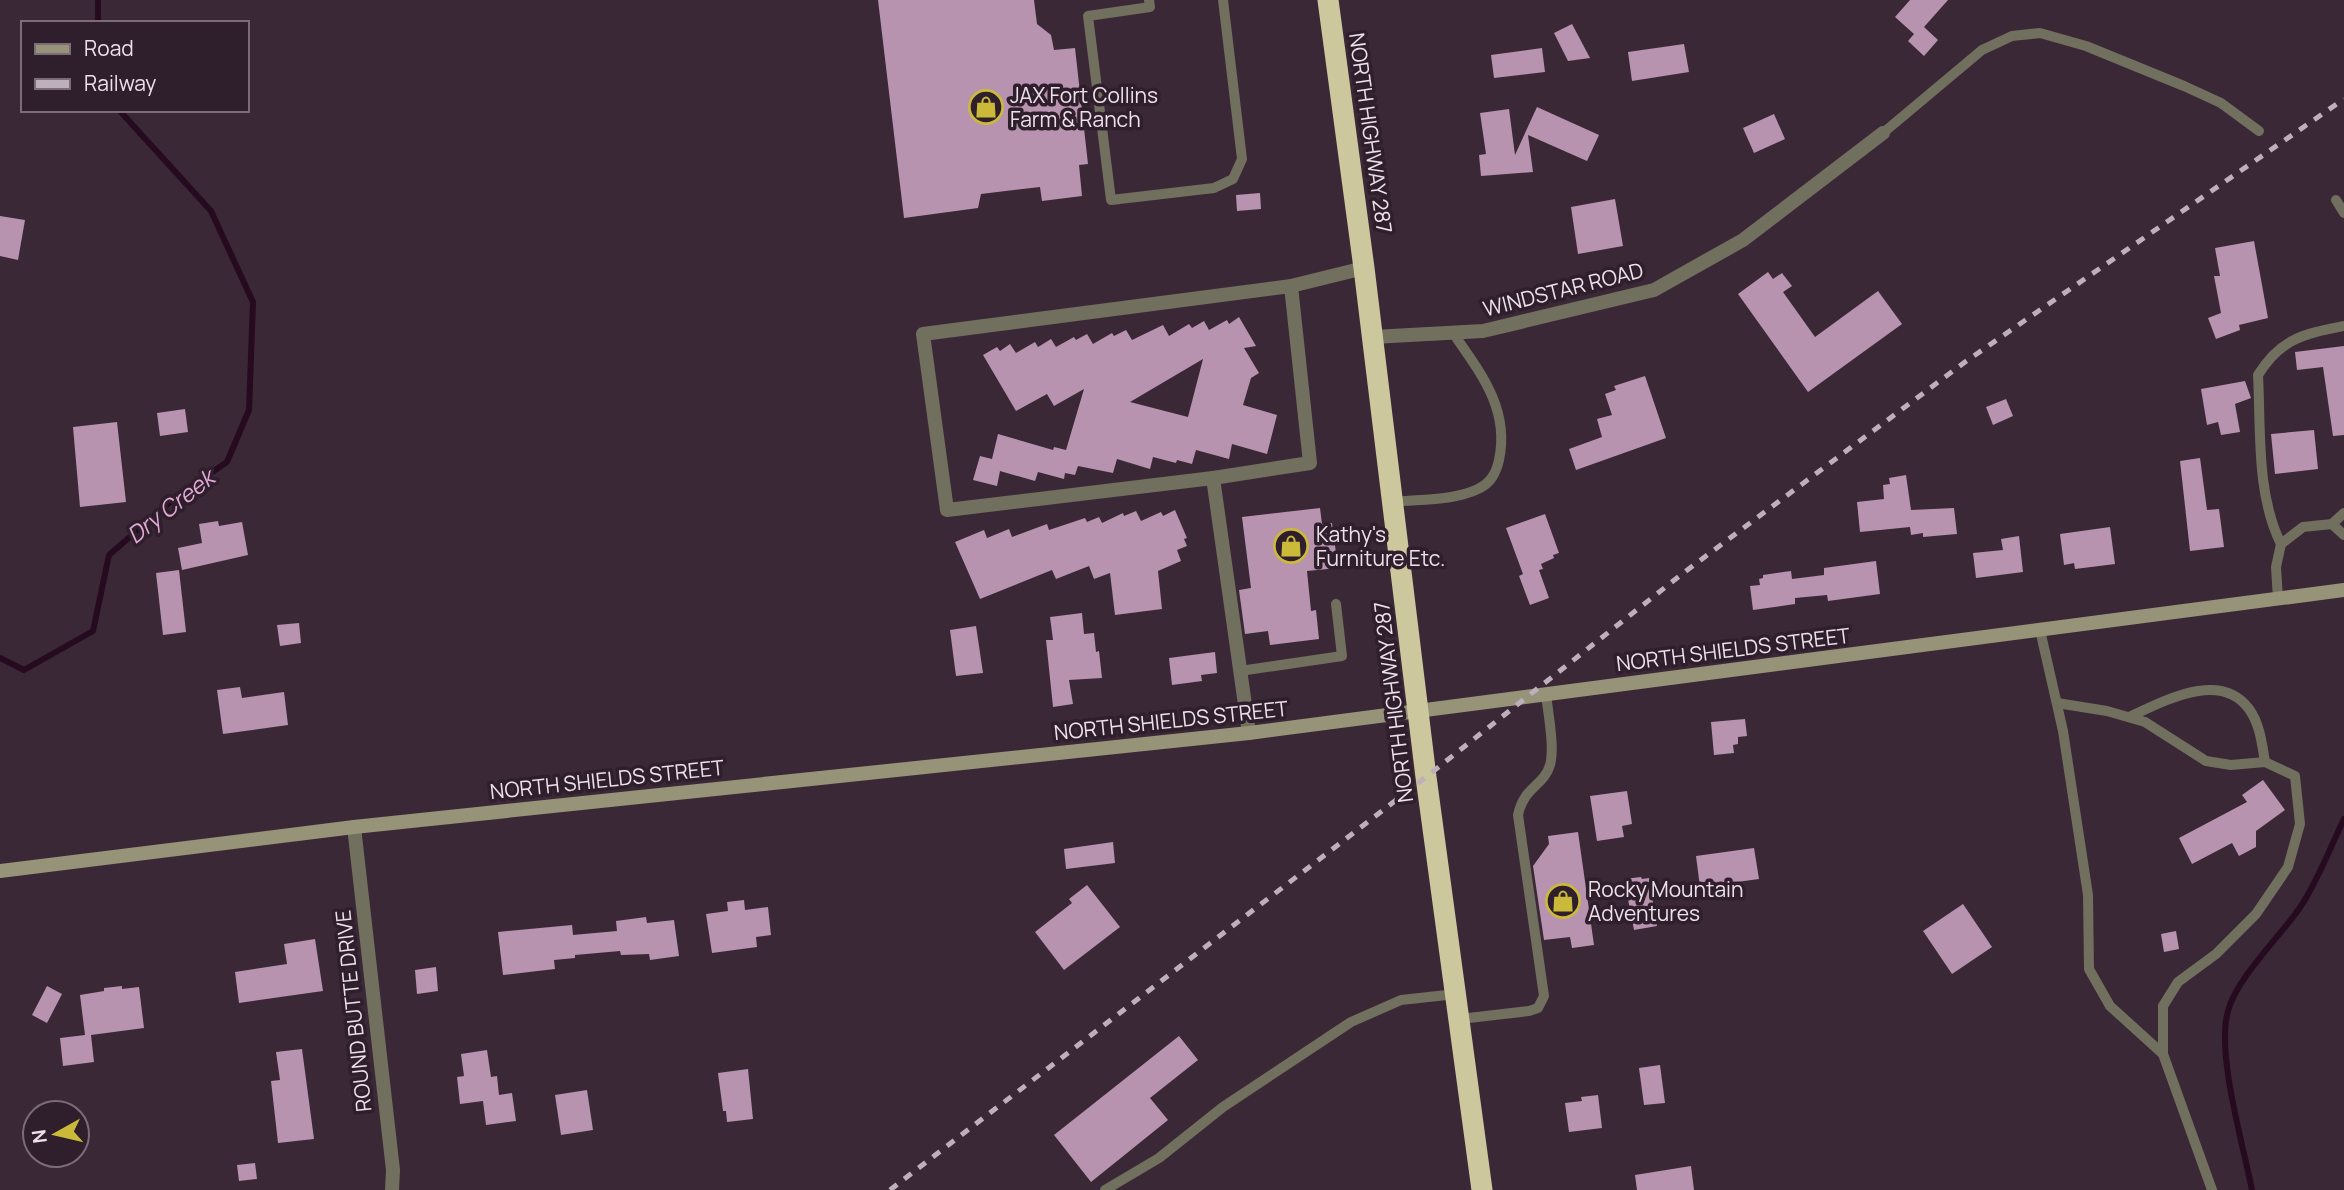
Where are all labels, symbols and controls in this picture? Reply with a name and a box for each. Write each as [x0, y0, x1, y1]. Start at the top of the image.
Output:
legend [21, 21, 248, 112]
street label: NORTH HIGHWAY 287 [1343, 31, 1399, 235]
text: Road [84, 34, 134, 62]
text: Railway [84, 69, 156, 97]
place label: JAX Fort Collins Farm & Ranch [1010, 81, 1158, 133]
shop icon: JAX Fort Collins Farm & Ranch [967, 88, 1005, 126]
street label: WINDSTAR ROAD [1480, 256, 1646, 322]
water label: Dry Creek [120, 459, 223, 550]
place label: Kathy's Furniture Etc. [1316, 520, 1445, 572]
shop icon: Kathy's Furniture Etc. [1272, 527, 1310, 565]
street label: NORTH HIGHWAY 287 [1367, 600, 1419, 804]
street label: NORTH SHIELDS STREET [1615, 621, 1852, 677]
street label: NORTH SHIELDS STREET [1053, 694, 1290, 746]
street label: NORTH SHIELDS STREET [489, 753, 726, 805]
place label: Rocky Mountain Adventures [1588, 875, 1743, 927]
shop icon: Rocky Mountain Adventures [1544, 882, 1582, 920]
street label: ROUND BUTTE DRIVE [328, 909, 378, 1113]
north arrow [21, 1099, 91, 1169]
text: N [25, 1128, 53, 1145]

